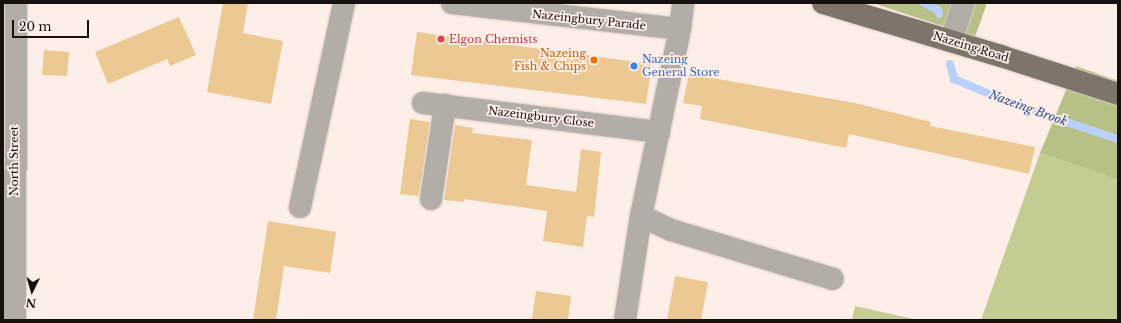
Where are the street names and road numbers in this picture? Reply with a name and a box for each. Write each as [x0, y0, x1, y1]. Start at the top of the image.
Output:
street label: Nazeingbury Parade [531, 7, 647, 33]
street label: Nazeing Road [932, 29, 1010, 65]
street label: Nazeingbury Close [487, 104, 595, 130]
street label: North Street [7, 126, 21, 196]

